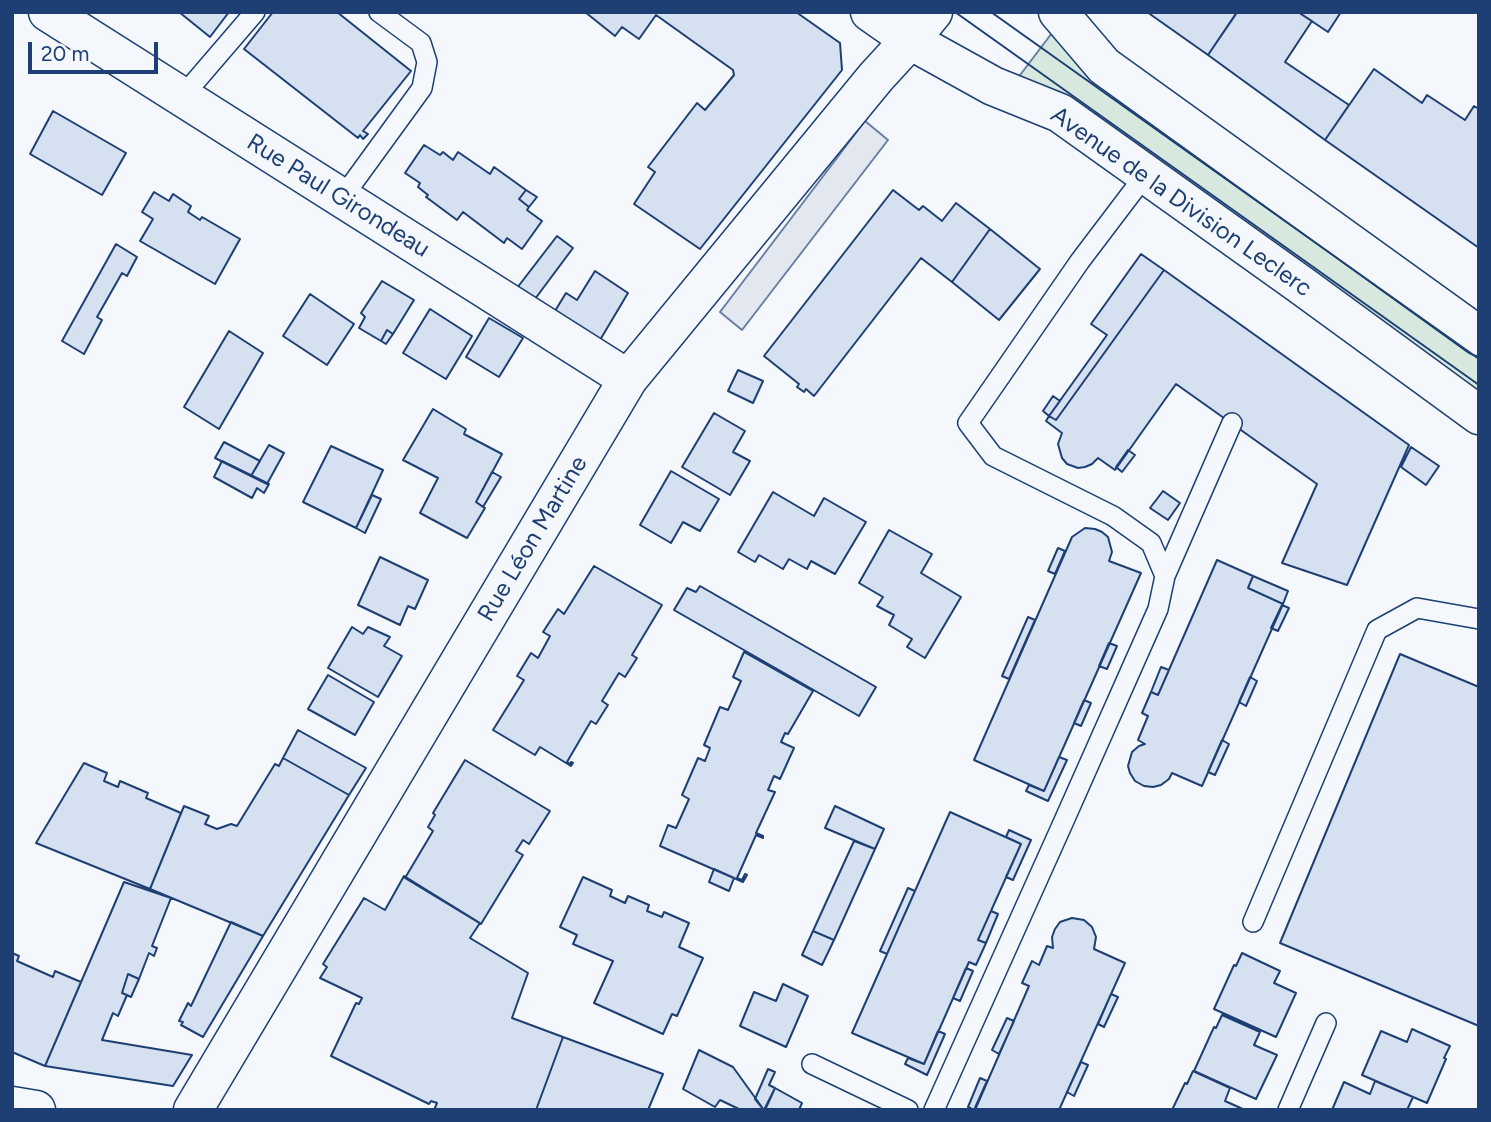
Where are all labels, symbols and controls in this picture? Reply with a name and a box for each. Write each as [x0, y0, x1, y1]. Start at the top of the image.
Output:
scale bar [32, 28, 161, 72]
text: 20 m [41, 41, 89, 66]
street label: Avenue de la Division Leclerc [1045, 101, 1317, 303]
street label: Rue Paul Girondeau [241, 128, 435, 264]
street label: Rue Léon Martine [472, 451, 594, 627]

